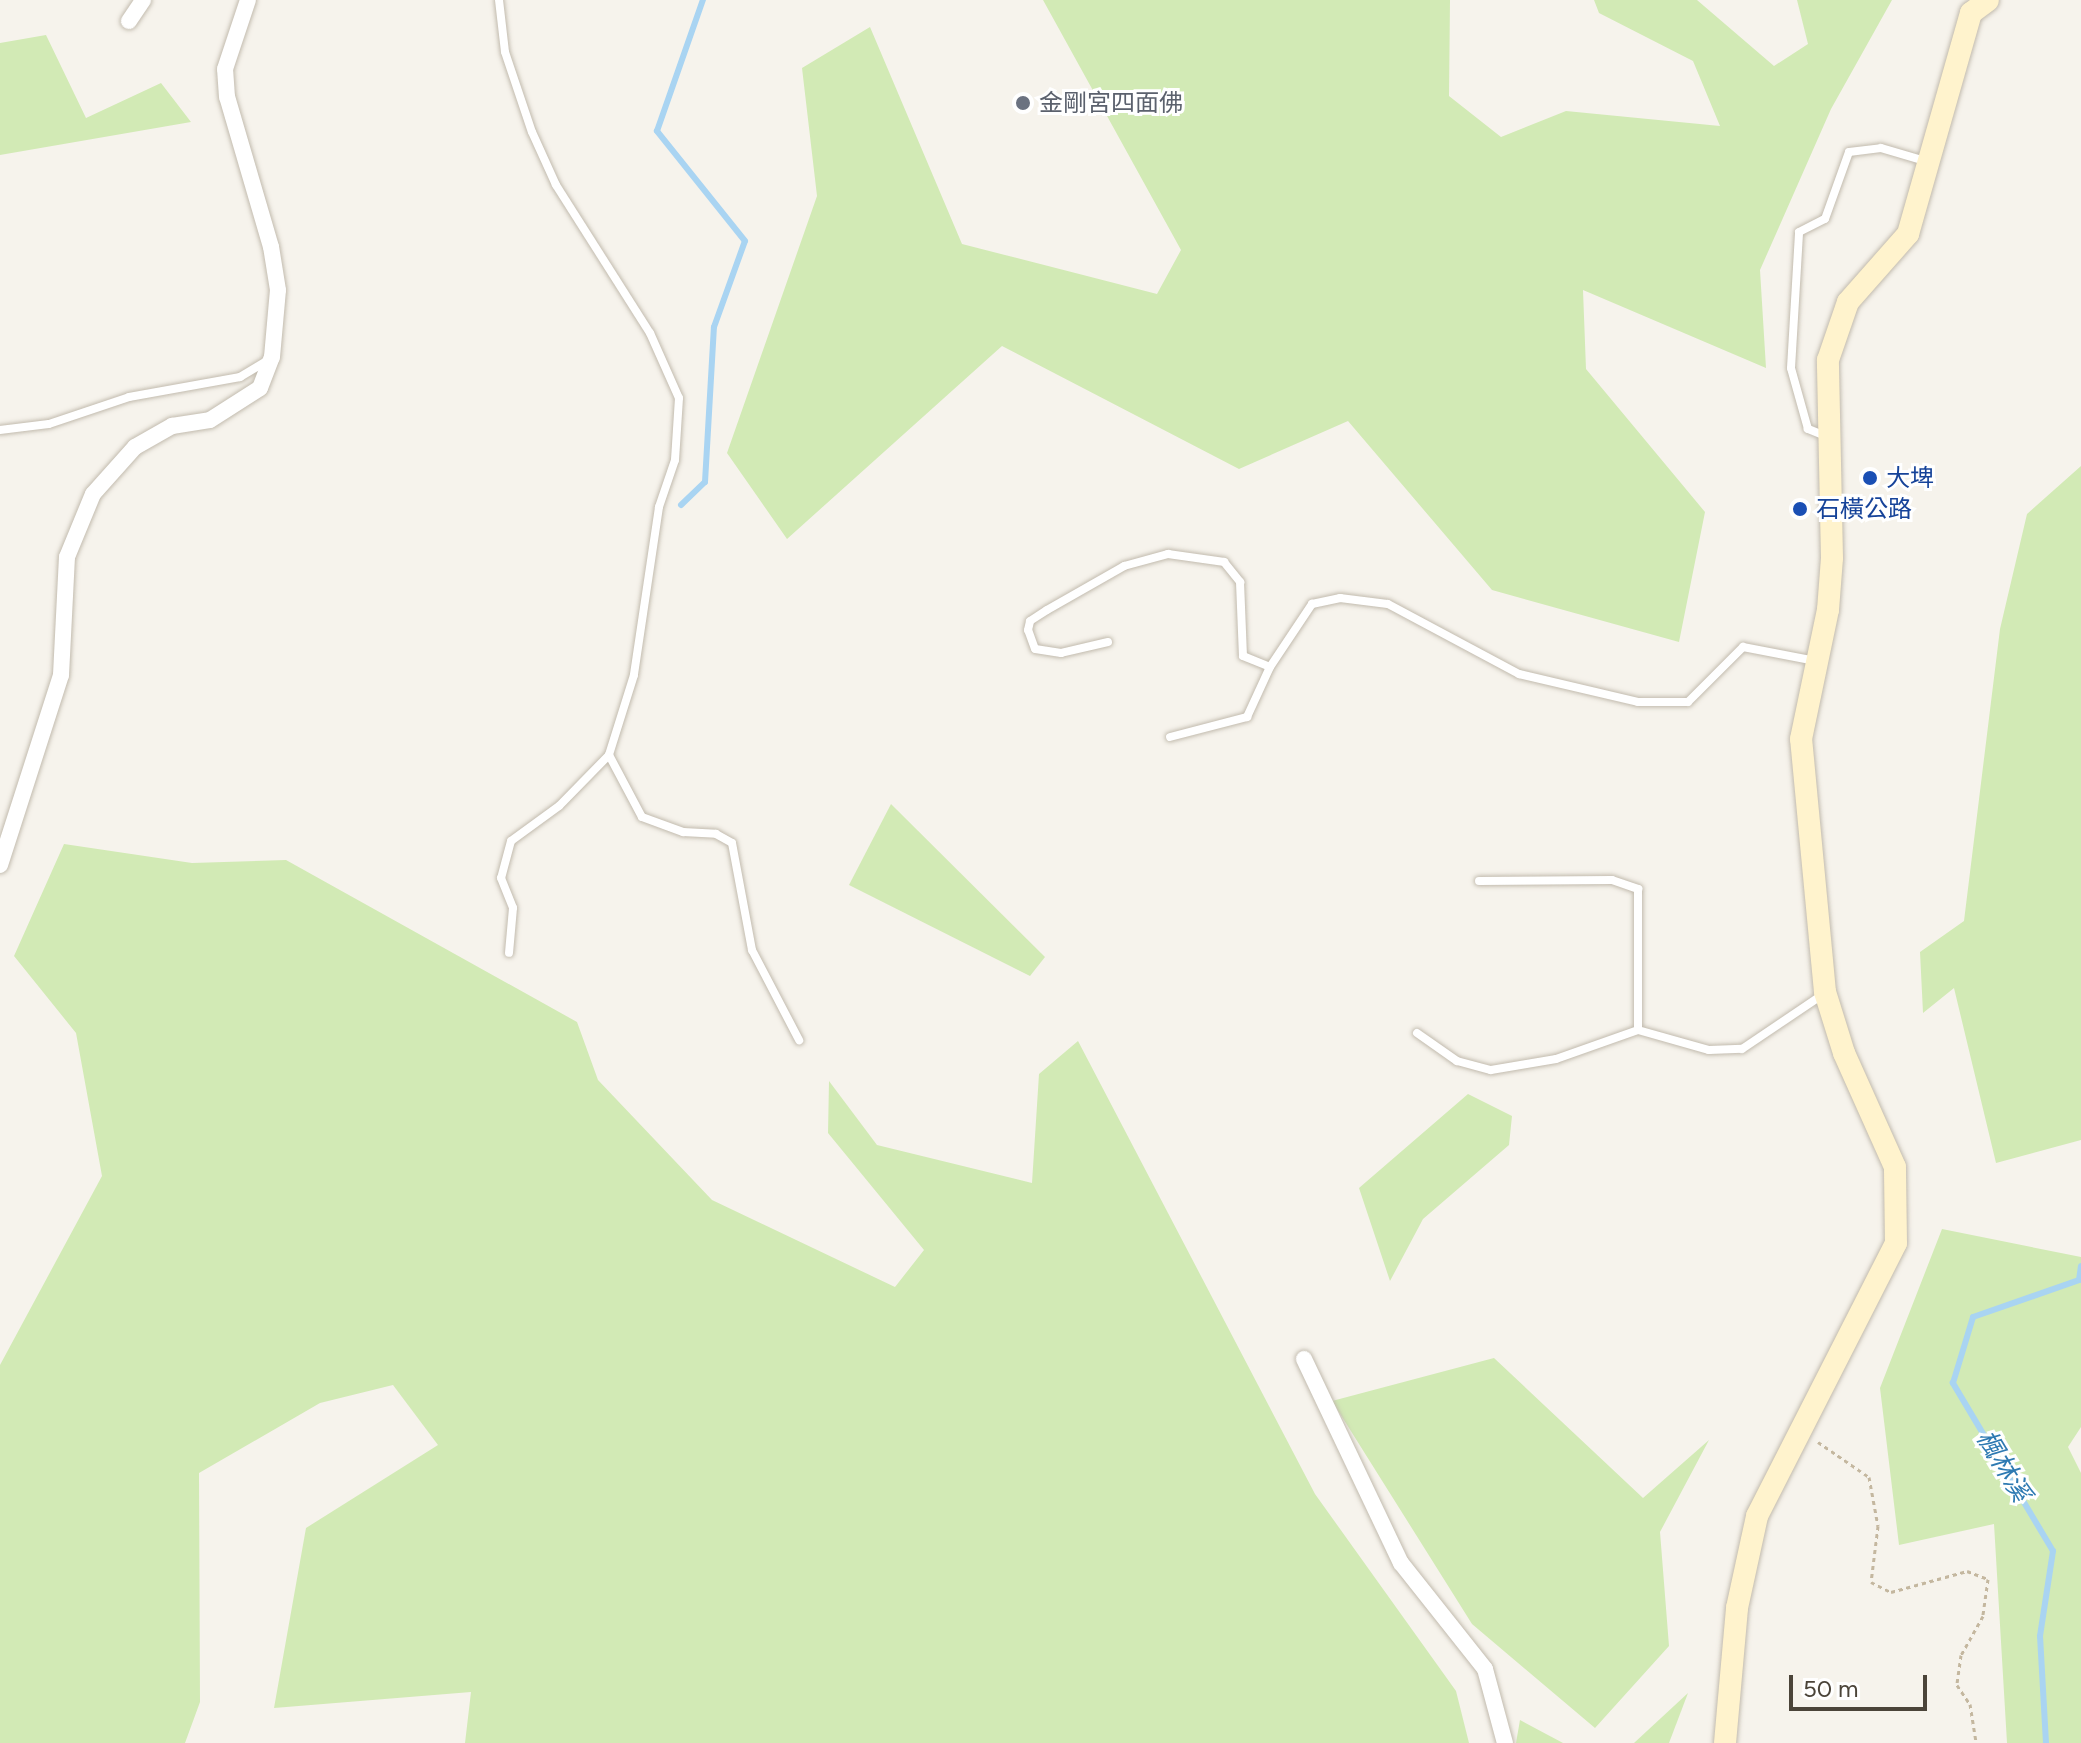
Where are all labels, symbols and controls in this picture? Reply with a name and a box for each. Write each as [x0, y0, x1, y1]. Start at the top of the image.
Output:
place label: 金剛宮四面佛 [1039, 89, 1183, 117]
marker: 金剛宮四面佛 [1014, 94, 1032, 112]
place label: 大埤 [1886, 464, 1934, 492]
marker: 大埤 [1861, 469, 1879, 487]
place label: 石橫公路 [1816, 495, 1912, 523]
marker: 石橫公路 [1791, 500, 1809, 518]
water label: 楓林溪 [1970, 1425, 2036, 1507]
scale bar [1793, 1659, 1931, 1709]
text: 50 m [1803, 1674, 1859, 1703]

